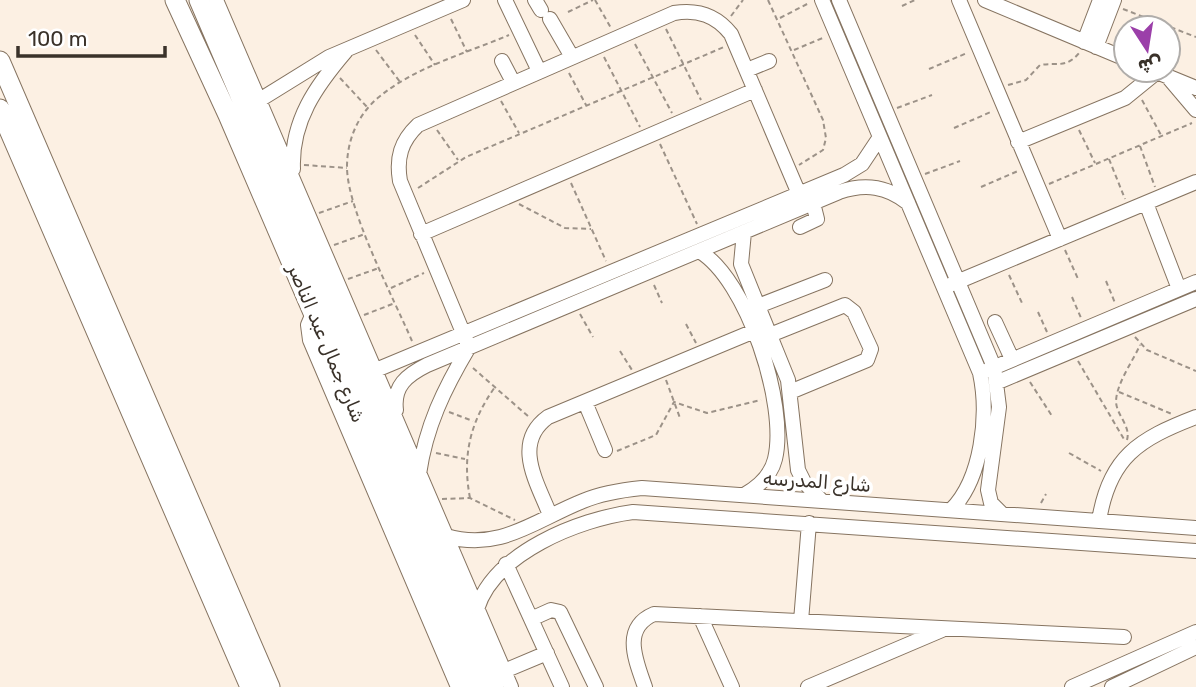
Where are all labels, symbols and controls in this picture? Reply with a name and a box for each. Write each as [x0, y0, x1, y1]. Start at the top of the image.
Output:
scale bar [18, 14, 164, 58]
north arrow [1112, 14, 1182, 84]
text: 100 m [28, 26, 87, 51]
text: ش [1136, 51, 1165, 79]
street label: شارع جمال عبد الناصر [281, 260, 370, 427]
street label: شارع المدرسه [762, 466, 872, 499]

